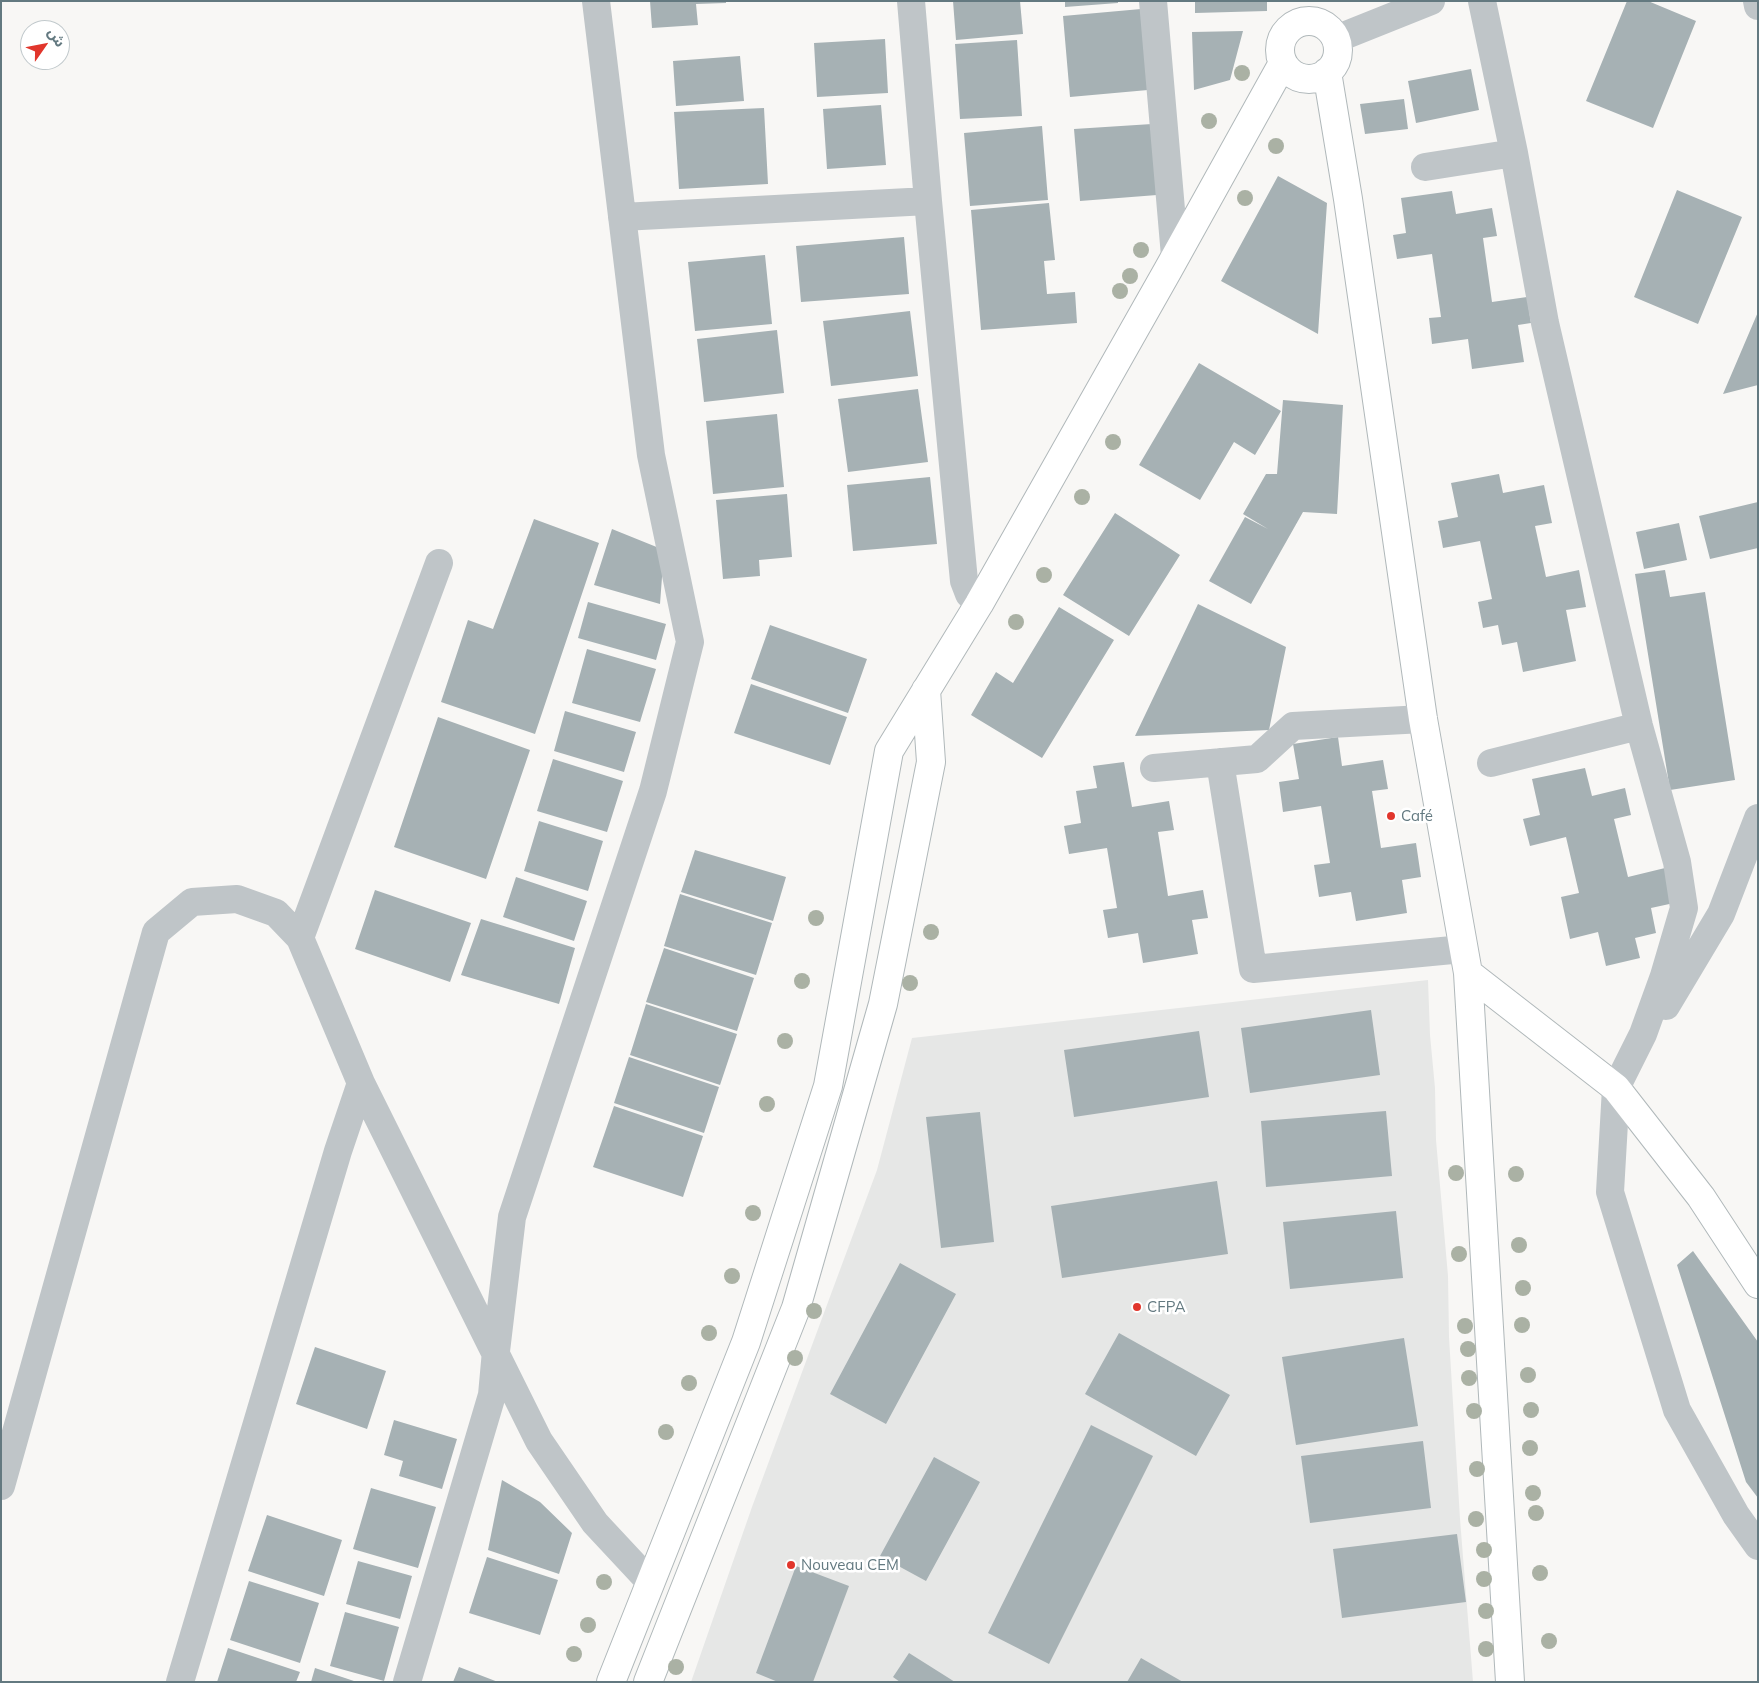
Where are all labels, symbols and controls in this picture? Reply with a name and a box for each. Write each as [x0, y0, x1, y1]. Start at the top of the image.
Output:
north arrow [20, 20, 70, 70]
text: ش [44, 24, 70, 50]
place label: Café [1401, 807, 1433, 825]
marker: Café [1385, 810, 1397, 822]
place label: CFPA [1147, 1298, 1185, 1316]
marker: CFPA [1131, 1301, 1143, 1313]
place label: Nouveau CEM [801, 1556, 899, 1574]
marker: Nouveau CEM [785, 1559, 797, 1571]

